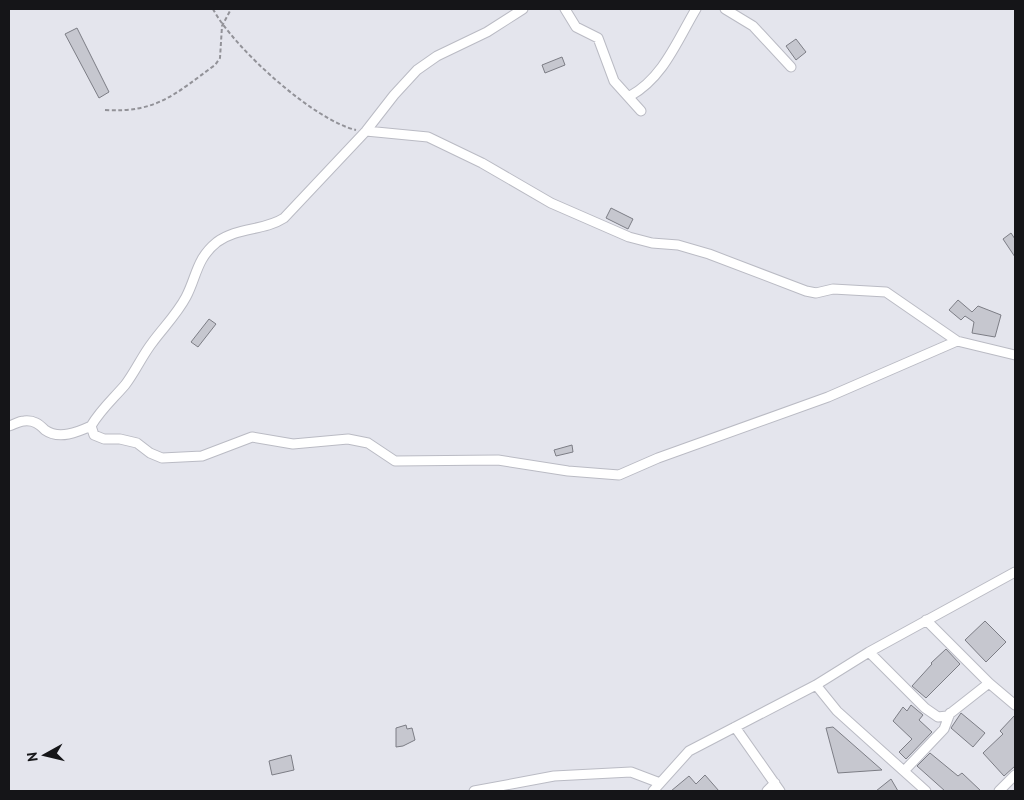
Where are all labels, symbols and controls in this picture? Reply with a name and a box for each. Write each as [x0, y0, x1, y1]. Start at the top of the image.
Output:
north arrow [20, 730, 70, 780]
text: N [23, 751, 42, 763]

